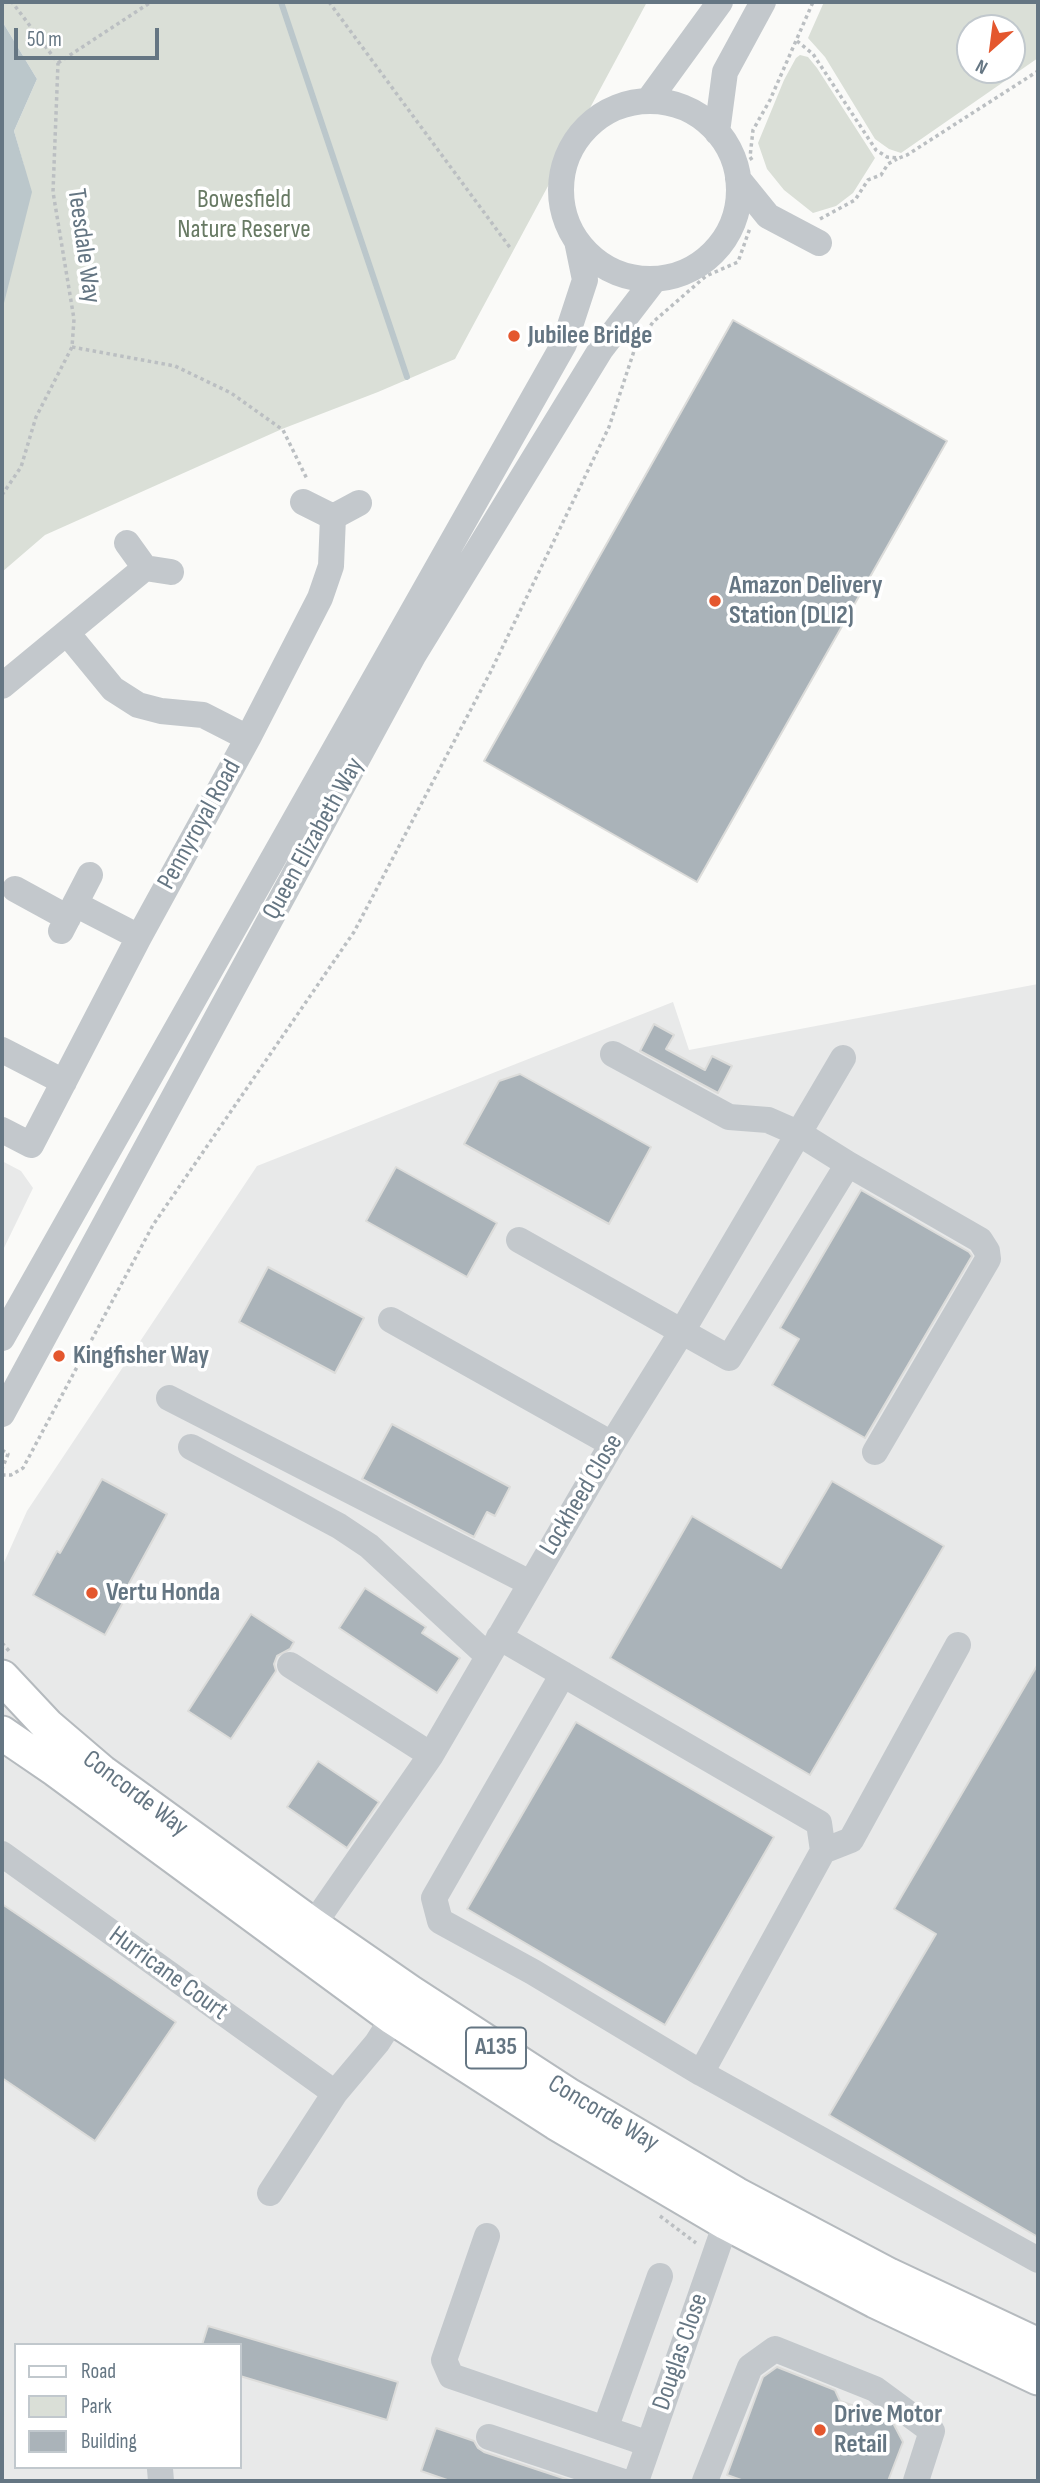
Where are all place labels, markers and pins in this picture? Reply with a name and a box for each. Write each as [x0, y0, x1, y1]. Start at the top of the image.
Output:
place label: Jubilee Bridge [528, 320, 652, 352]
marker: Jubilee Bridge [506, 328, 522, 344]
place label: Amazon Delivery Station (DLI2) [729, 570, 882, 632]
marker: Amazon Delivery Station (DLI2) [707, 593, 723, 609]
place label: Kingfisher Way [73, 1340, 209, 1372]
marker: Kingfisher Way [51, 1348, 67, 1364]
place label: Vertu Honda [106, 1577, 220, 1609]
marker: Vertu Honda [84, 1585, 100, 1601]
place label: Drive Motor Retail [834, 2399, 942, 2460]
marker: Drive Motor Retail [812, 2422, 828, 2438]

